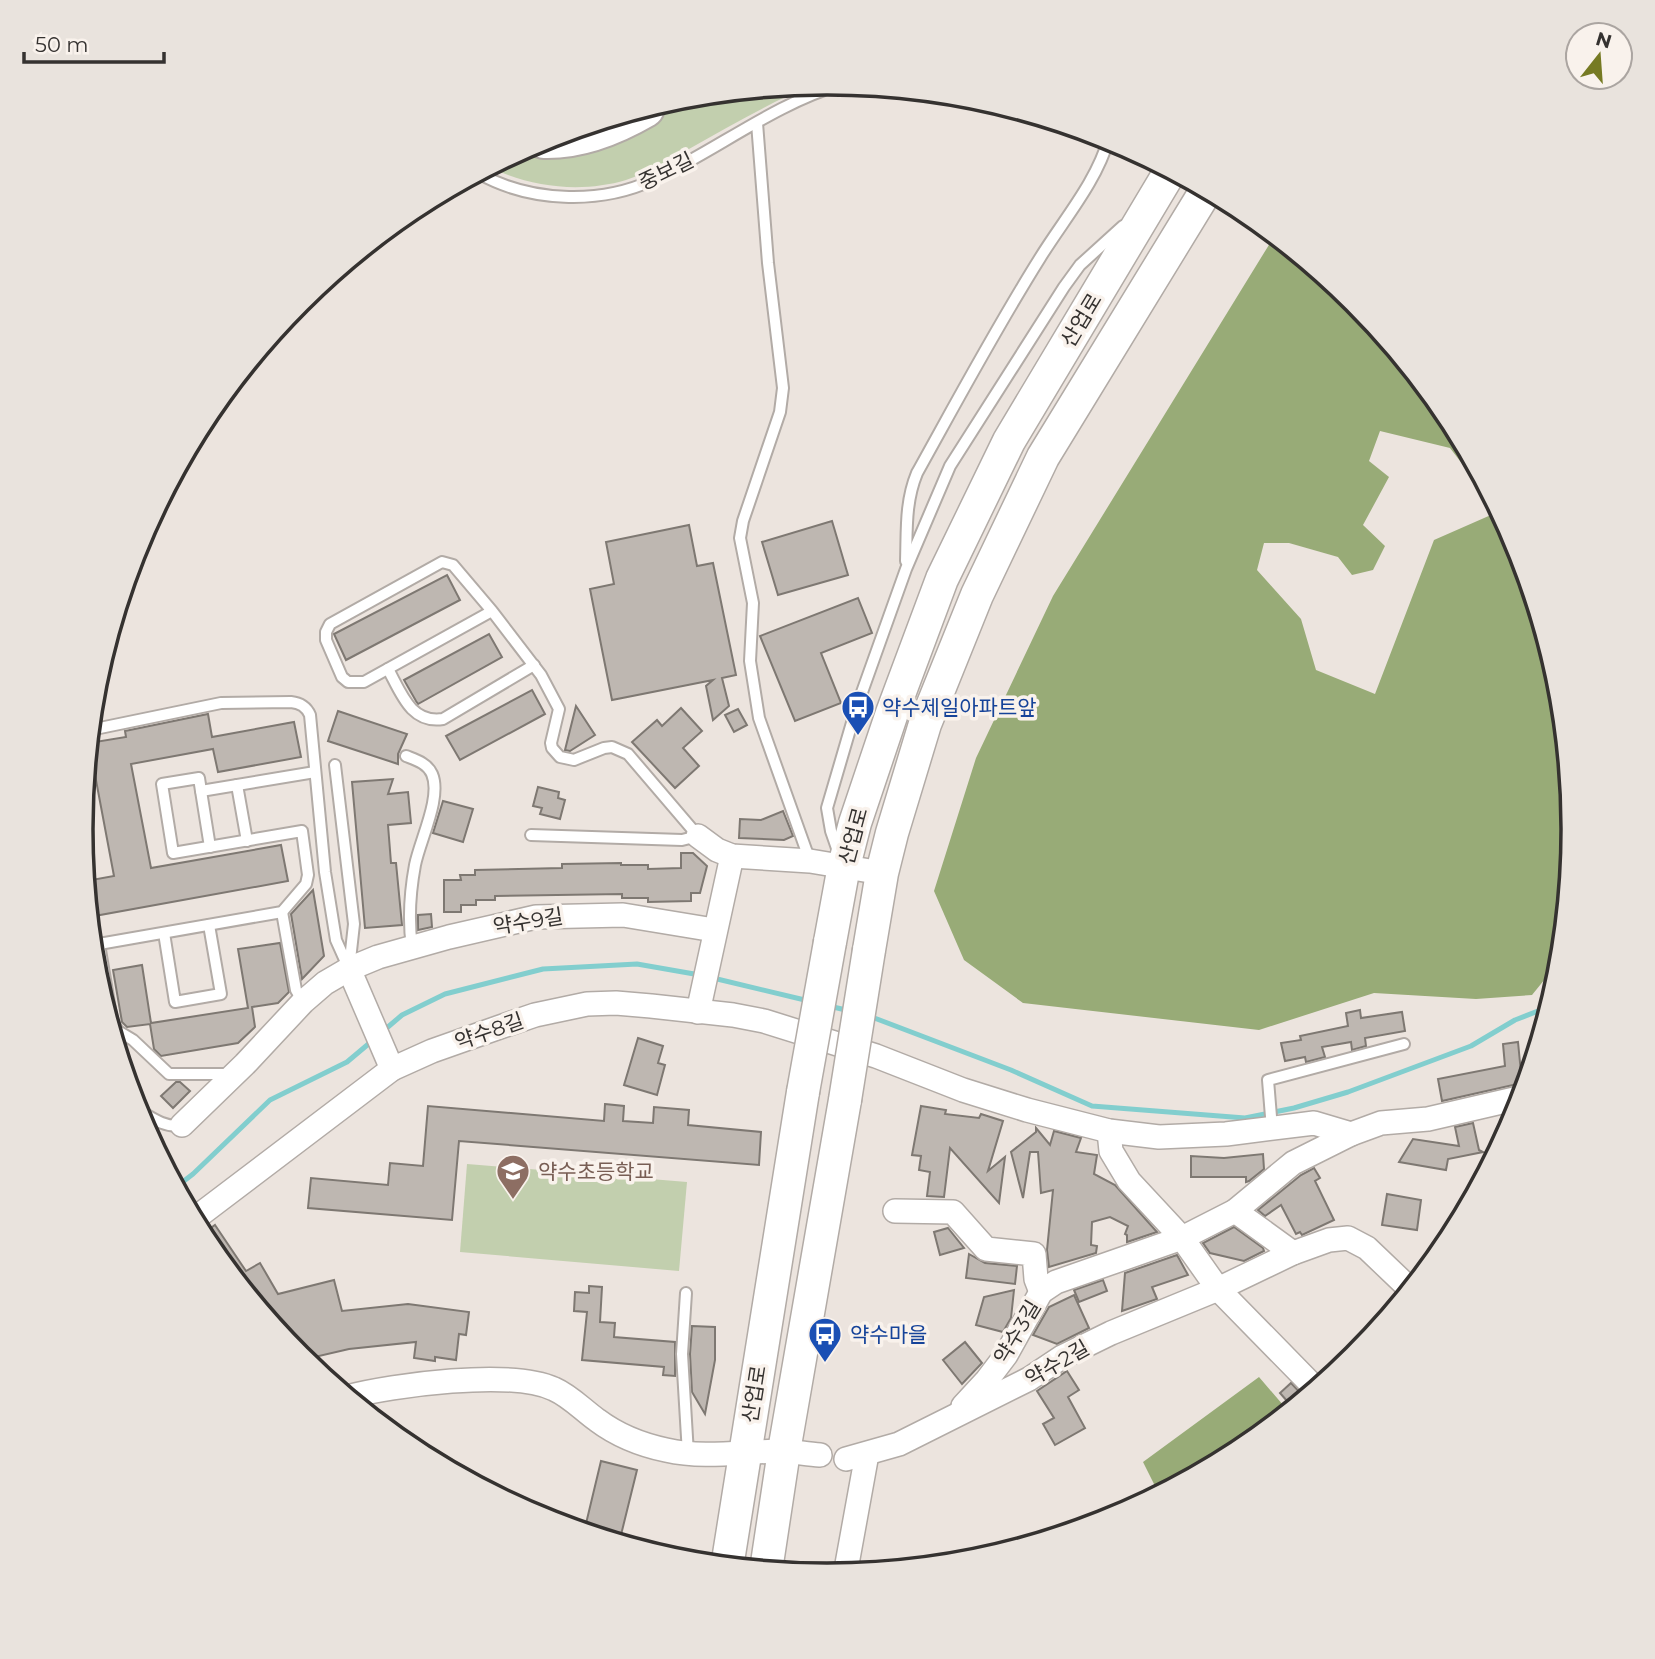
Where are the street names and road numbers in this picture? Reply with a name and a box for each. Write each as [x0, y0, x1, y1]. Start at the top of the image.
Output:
street label: 중보길 [634, 147, 698, 195]
street label: 산업로 [1055, 289, 1107, 351]
street label: 산업로 [833, 805, 873, 867]
street label: 약수9길 [491, 903, 565, 939]
street label: 약수8길 [451, 1008, 527, 1054]
street label: 약수3길 [988, 1296, 1046, 1368]
street label: 약수2길 [1020, 1335, 1094, 1391]
street label: 산업로 [737, 1363, 771, 1425]

